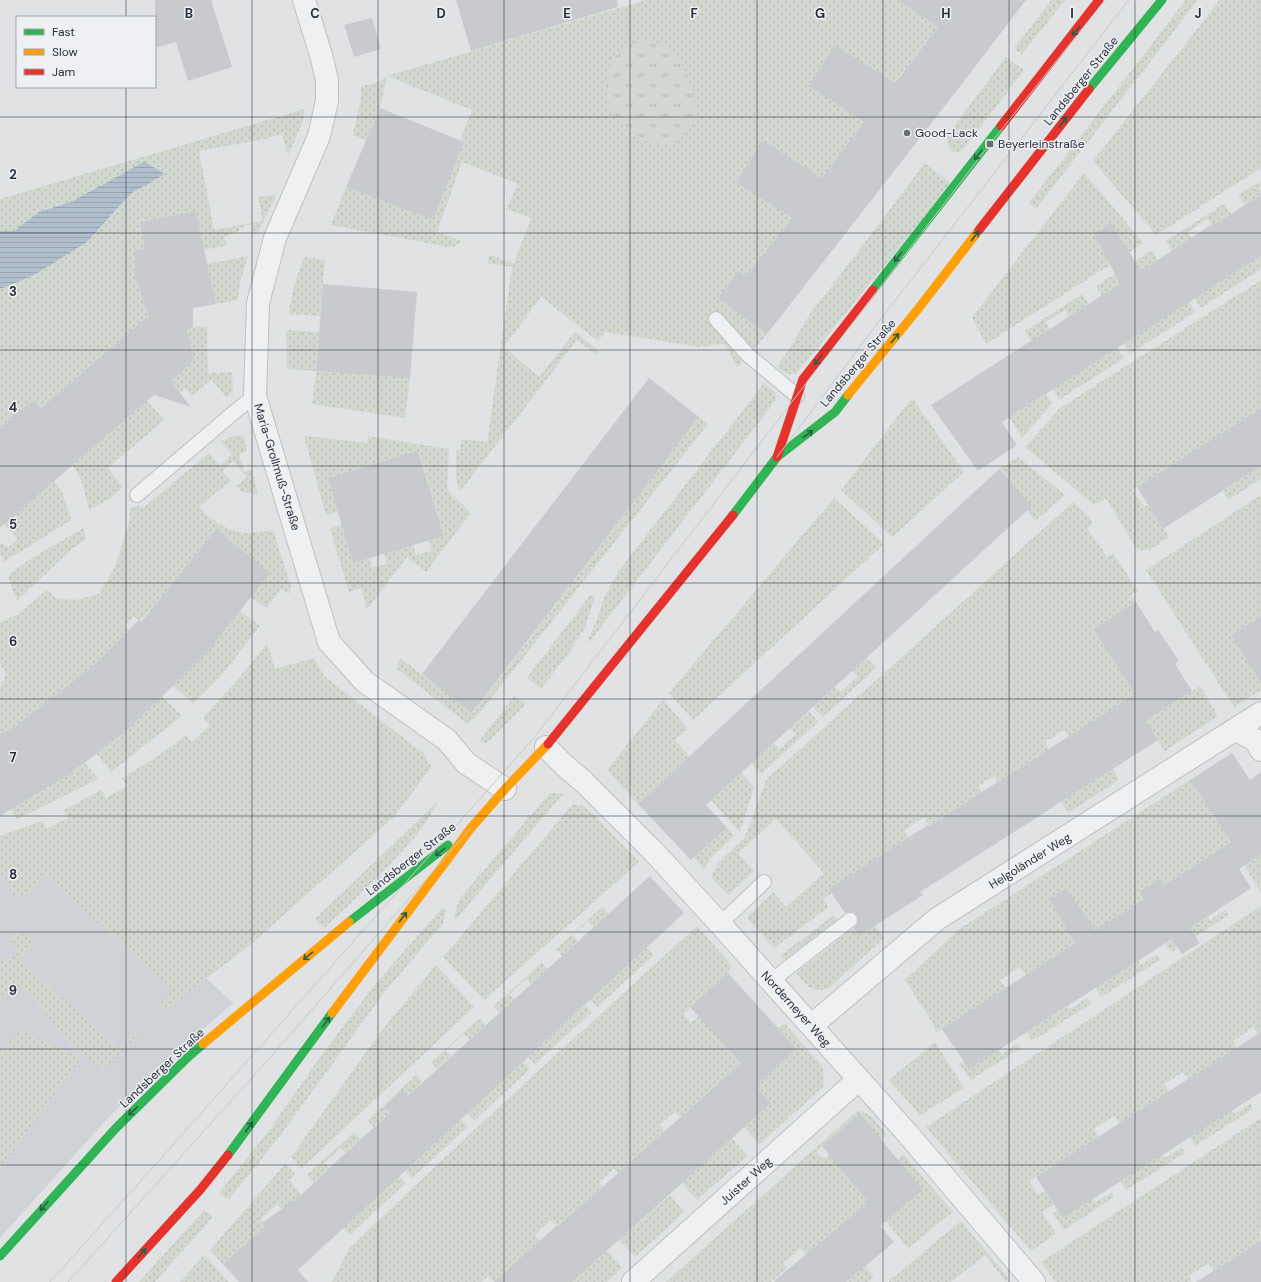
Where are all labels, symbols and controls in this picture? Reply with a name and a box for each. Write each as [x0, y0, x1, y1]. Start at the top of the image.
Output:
text: B [185, 5, 193, 22]
text: C [310, 5, 320, 22]
text: D [436, 5, 446, 22]
text: E [563, 5, 571, 22]
text: F [690, 5, 698, 22]
text: G [815, 5, 825, 22]
text: H [941, 5, 951, 22]
text: I [1070, 5, 1074, 22]
text: J [1194, 5, 1202, 22]
legend [16, 16, 156, 88]
text: Fast [52, 24, 75, 40]
one-way arrow [1071, 25, 1080, 36]
street label: Landsberger Straße [1040, 33, 1122, 129]
text: Slow [52, 44, 78, 60]
text: Jam [52, 64, 75, 80]
one-way arrow [1058, 116, 1067, 127]
place label: Good-Lack [915, 125, 978, 141]
marker: Good-Lack [902, 128, 912, 138]
place label: Beyerleinstraße [998, 136, 1085, 152]
marker: Beyerleinstraße [985, 139, 995, 149]
one-way arrow [974, 150, 983, 161]
text: 2 [9, 166, 17, 183]
one-way arrow [970, 230, 979, 241]
one-way arrow [893, 252, 902, 263]
text: 3 [9, 283, 17, 300]
street label: Landsberger Straße [817, 316, 900, 410]
one-way arrow [890, 333, 899, 344]
one-way arrow [813, 354, 822, 365]
text: 4 [9, 399, 17, 416]
street label: Maria-Grollmuß-Straße [250, 402, 304, 533]
one-way arrow [802, 429, 813, 438]
text: 5 [9, 516, 17, 533]
text: 6 [9, 633, 17, 650]
text: 7 [10, 749, 17, 766]
street label: Landsberger Straße [363, 819, 459, 899]
street label: Helgoländer Weg [986, 829, 1074, 893]
one-way arrow [434, 847, 445, 856]
text: 8 [9, 866, 17, 883]
one-way arrow [399, 912, 407, 923]
one-way arrow [303, 951, 314, 960]
street label: Norderneyer Weg [758, 968, 835, 1051]
text: 9 [9, 982, 17, 999]
one-way arrow [322, 1016, 330, 1027]
street label: Landsberger Straße [116, 1025, 208, 1111]
one-way arrow [128, 1106, 138, 1116]
one-way arrow [245, 1121, 254, 1132]
street label: Juister Weg [716, 1153, 776, 1209]
one-way arrow [40, 1201, 49, 1212]
one-way arrow [138, 1248, 147, 1258]

